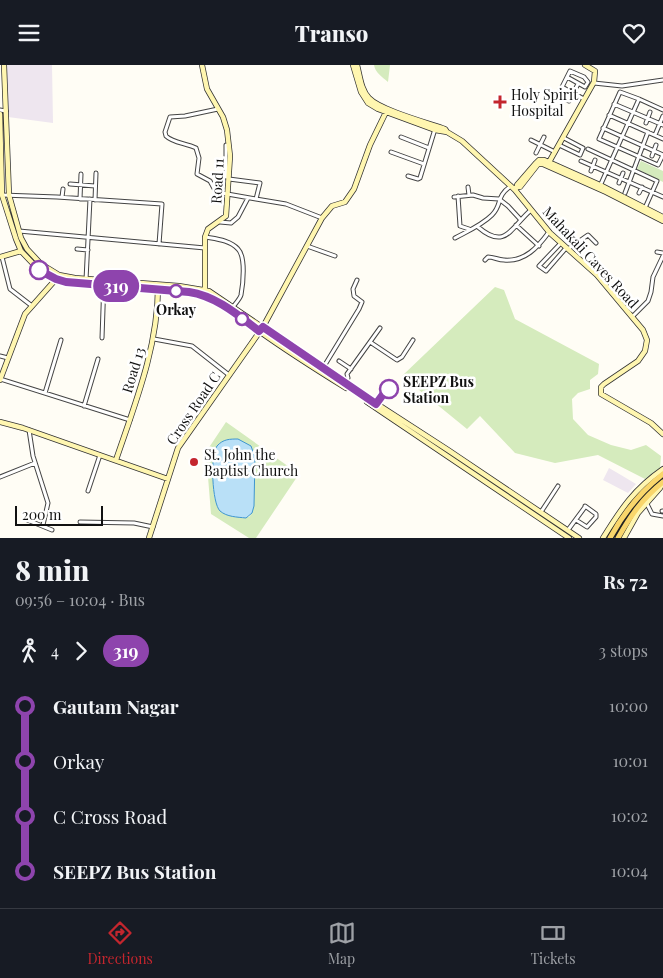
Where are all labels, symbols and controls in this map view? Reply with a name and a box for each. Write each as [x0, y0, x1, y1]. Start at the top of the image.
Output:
text: Transo [295, 18, 368, 48]
icon: menu [15, 19, 43, 47]
icon: heart [620, 19, 648, 47]
place label: Holy Spirit Hospital [511, 85, 579, 120]
marker: Holy Spirit Hospital [493, 95, 507, 109]
street label: Road 11 [206, 158, 228, 204]
street label: Mahakali Caves Road [539, 202, 643, 312]
unlabelled marker [29, 260, 49, 280]
line badge: 319 [87, 270, 145, 302]
text: 319 [103, 274, 129, 298]
marker: Orkay [169, 284, 183, 298]
place label: Orkay [156, 300, 197, 319]
unlabelled marker [235, 312, 249, 326]
street label: Road 13 [117, 345, 149, 395]
street label: Cross Road C [162, 368, 224, 448]
place label: SEEPZ Bus Station [403, 372, 474, 407]
marker: SEEPZ Bus Station [379, 379, 399, 399]
place label: St. John the Baptist Church [204, 445, 299, 480]
marker: St. John the Baptist Church [188, 456, 200, 468]
scale bar [15, 503, 102, 526]
text: 200 m [22, 505, 61, 524]
text: 8 min [15, 551, 89, 588]
text: Rs 72 [603, 568, 648, 594]
text: 09:56 – 10:04 · Bus [15, 589, 145, 610]
icon: walk [15, 637, 43, 665]
icon: forward [67, 637, 95, 665]
text: 319 [113, 639, 139, 663]
text: 4 [51, 640, 59, 661]
text: 3 stops [599, 640, 648, 661]
text: Gautam Nagar [53, 693, 179, 719]
text: 10:00 [609, 695, 648, 716]
text: Orkay [53, 748, 104, 774]
text: 10:01 [613, 750, 648, 771]
text: C Cross Road [53, 803, 167, 829]
text: 10:02 [611, 805, 648, 826]
text: SEEPZ Bus Station [53, 858, 216, 884]
text: 10:04 [611, 860, 648, 881]
tab: Directions [87, 919, 153, 968]
tab: Map [328, 919, 356, 968]
tab: Tickets [530, 919, 576, 968]

